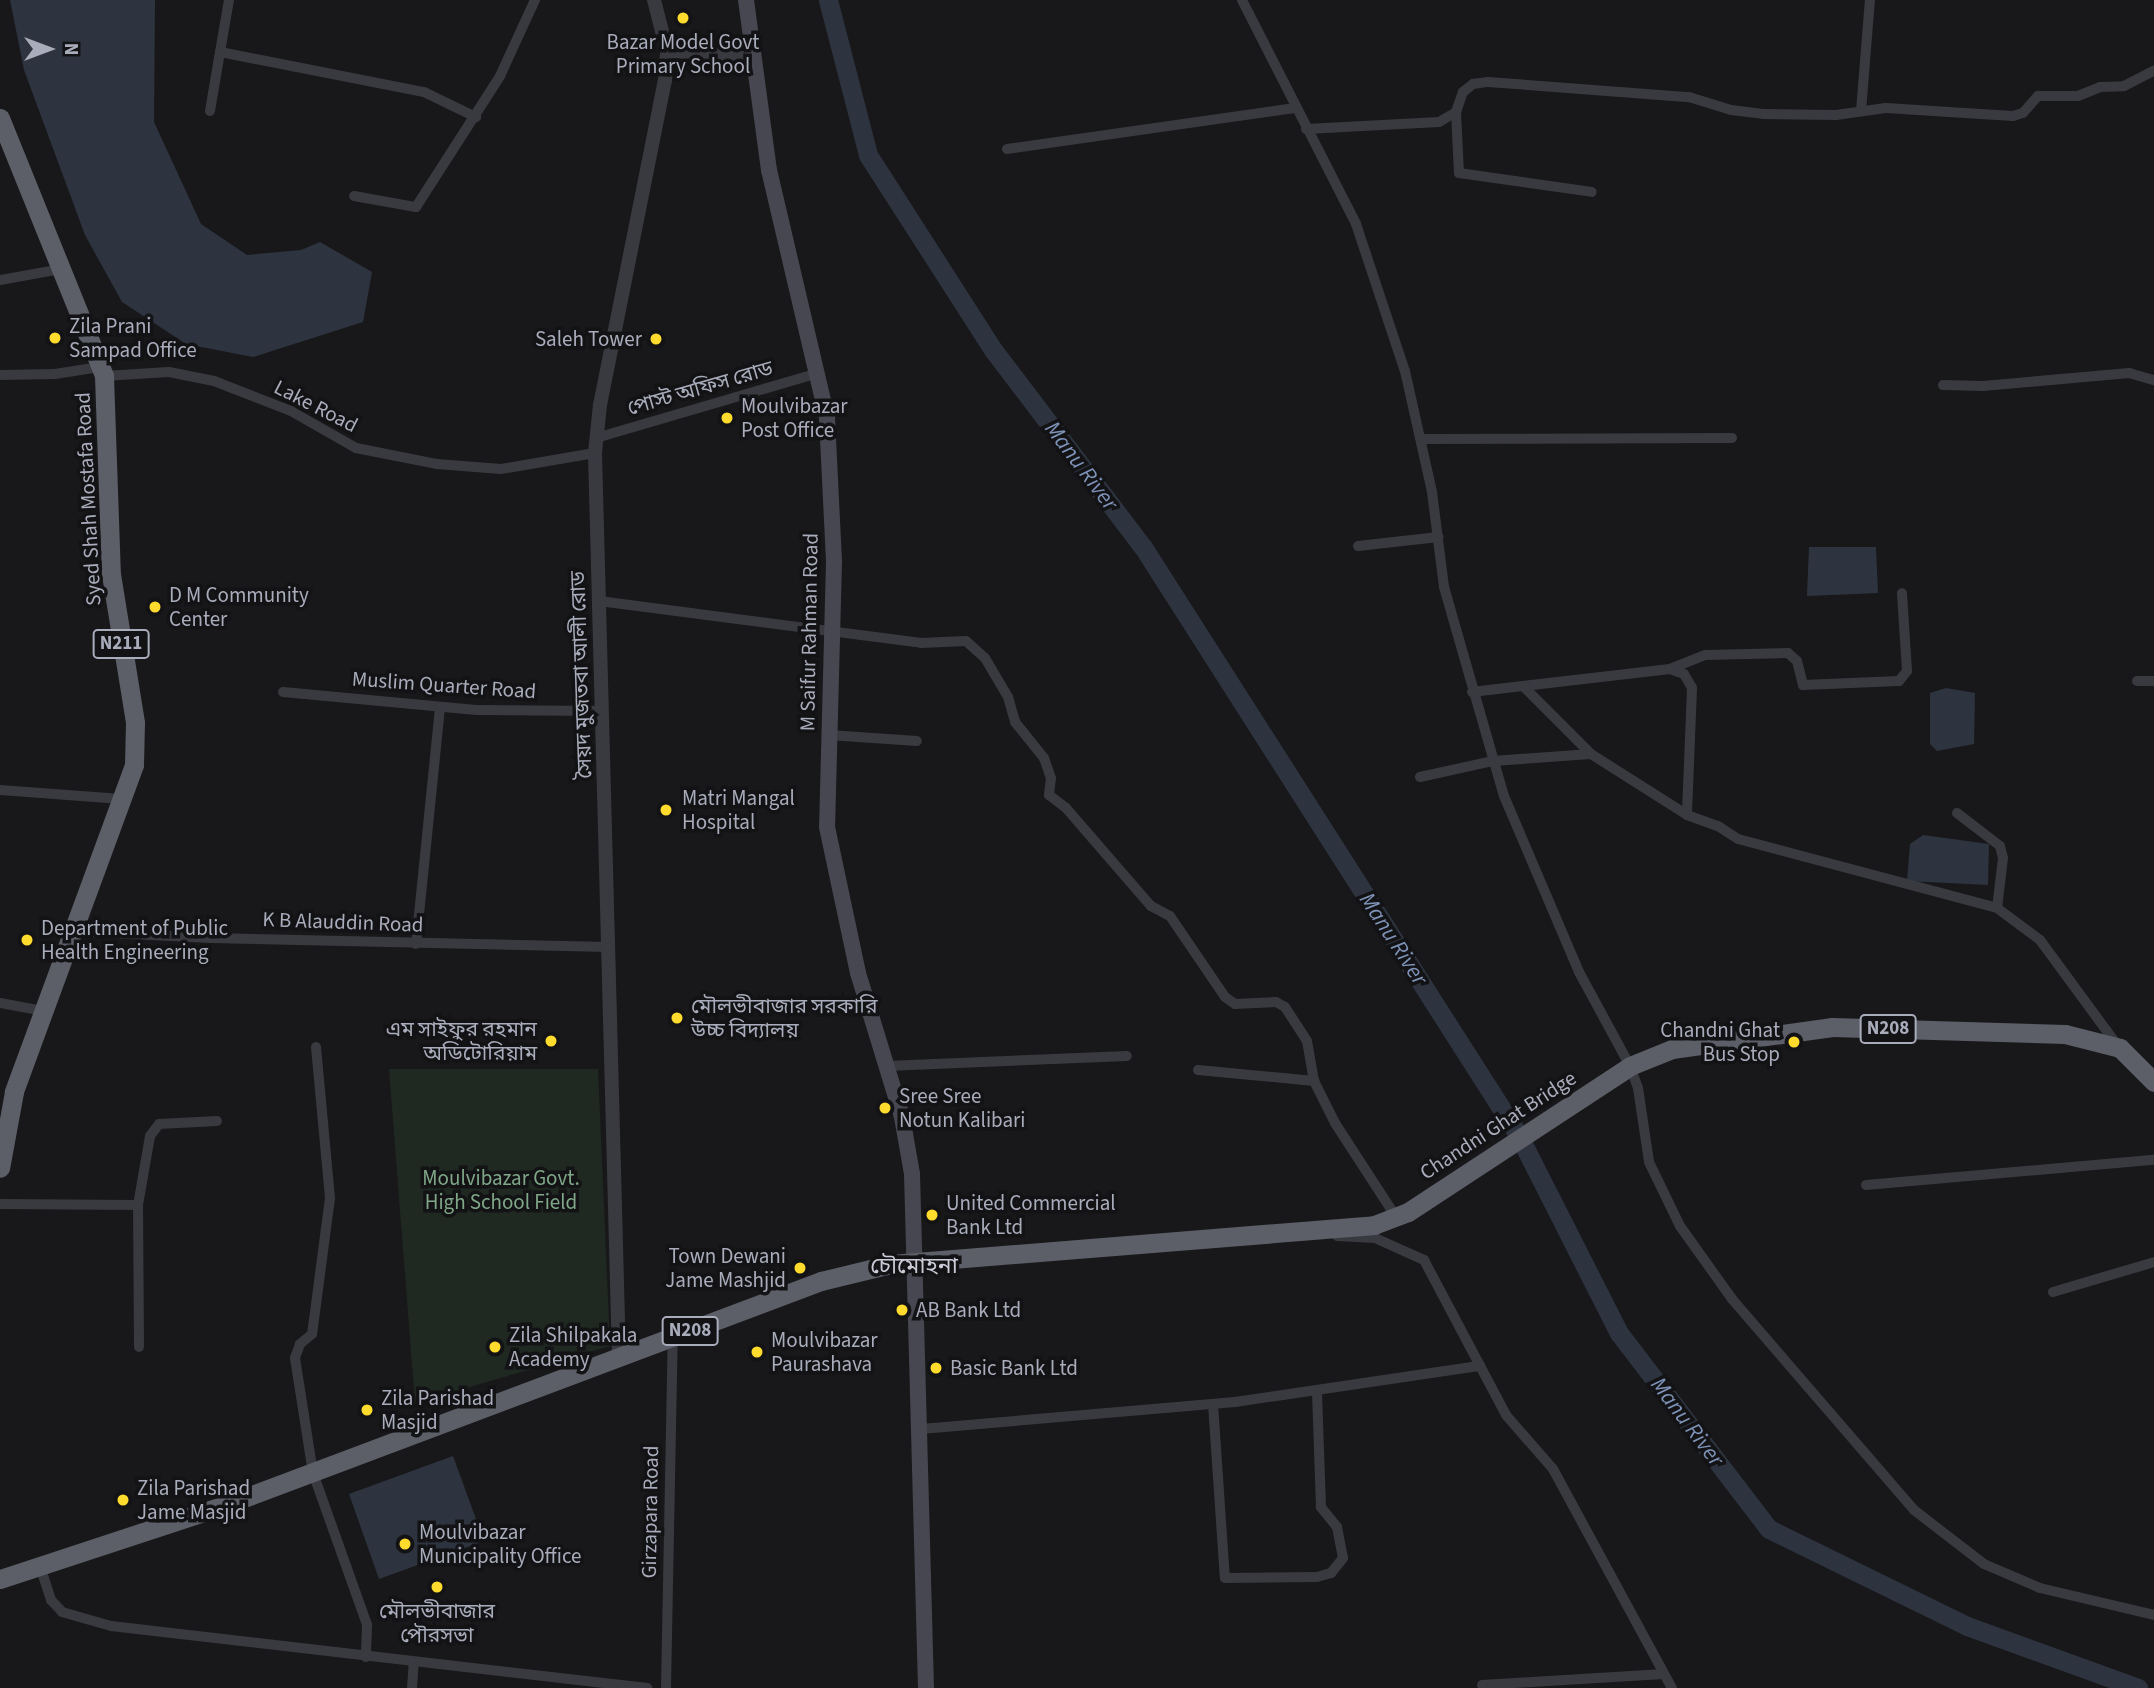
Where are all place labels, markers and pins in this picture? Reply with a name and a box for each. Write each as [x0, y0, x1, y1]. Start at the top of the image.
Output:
marker: Bazar Model Govt Primary School [675, 10, 691, 26]
place label: Bazar Model Govt Primary School [607, 29, 759, 79]
place label: Zila Prani Sampad Office [69, 313, 197, 363]
place label: Saleh Tower [535, 326, 642, 352]
marker: Zila Prani Sampad Office [47, 330, 63, 346]
marker: Saleh Tower [648, 331, 664, 347]
place label: Moulvibazar Post Office [741, 393, 848, 443]
marker: Moulvibazar Post Office [719, 410, 735, 426]
place label: D M Community Center [169, 582, 309, 632]
marker: D M Community Center [147, 599, 163, 615]
place label: Matri Mangal Hospital [682, 785, 795, 835]
marker: Matri Mangal Hospital [656, 800, 676, 820]
place label: Department of Public Health Engineering [41, 915, 228, 965]
marker: Department of Public Health Engineering [19, 932, 35, 948]
place label: মৌলভীবাজার সরকারি উচ্চ বিদ্যালয় [691, 993, 877, 1043]
marker: মৌলভীবাজার সরকারি উচ্চ বিদ্যালয় [669, 1010, 685, 1026]
place label: এম সাইফুর রহমান অডিটোরিয়াম [386, 1016, 537, 1066]
place label: Chandni Ghat Bus Stop [1660, 1017, 1780, 1067]
marker: এম সাইফুর রহমান অডিটোরিয়াম [543, 1033, 559, 1049]
marker: Chandni Ghat Bus Stop [1786, 1034, 1802, 1050]
place label: Sree Sree Notun Kalibari [899, 1083, 1025, 1133]
marker: Sree Sree Notun Kalibari [877, 1100, 893, 1116]
place label: United Commercial Bank Ltd [946, 1190, 1116, 1240]
marker: United Commercial Bank Ltd [924, 1207, 940, 1223]
place label: Town Dewani Jame Mashjid [665, 1243, 786, 1293]
marker: Town Dewani Jame Mashjid [792, 1260, 808, 1276]
place label: AB Bank Ltd [916, 1297, 1021, 1323]
marker: AB Bank Ltd [894, 1302, 910, 1318]
place label: Zila Shilpakala Academy [509, 1322, 637, 1372]
place label: Moulvibazar Paurashava [771, 1327, 878, 1377]
marker: Zila Shilpakala Academy [487, 1339, 503, 1355]
marker: Moulvibazar Paurashava [749, 1344, 765, 1360]
place label: Basic Bank Ltd [950, 1355, 1078, 1381]
marker: Basic Bank Ltd [928, 1360, 944, 1376]
place label: Zila Parishad Masjid [381, 1385, 494, 1435]
marker: Zila Parishad Masjid [359, 1402, 375, 1418]
place label: Zila Parishad Jame Masjid [137, 1475, 250, 1525]
marker: Zila Parishad Jame Masjid [115, 1492, 131, 1508]
place label: Moulvibazar Municipality Office [419, 1519, 581, 1569]
marker: Moulvibazar Municipality Office [397, 1536, 413, 1552]
marker: মৌলভীবাজার পৌরসভা [429, 1579, 445, 1595]
place label: মৌলভীবাজার পৌরসভা [379, 1598, 495, 1648]

